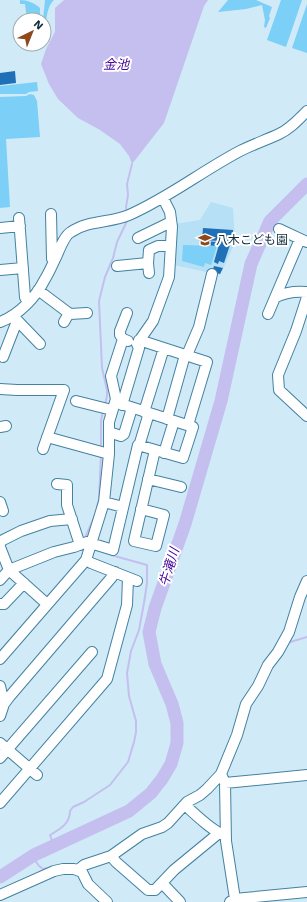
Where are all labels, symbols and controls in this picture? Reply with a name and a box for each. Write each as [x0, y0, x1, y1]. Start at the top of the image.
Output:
north arrow [12, 12, 52, 52]
text: N [31, 18, 46, 33]
water label: 金池 [103, 57, 131, 72]
school or university icon: 八木こども園 [197, 232, 213, 248]
place label: 八木こども園 [216, 233, 288, 247]
water label: 牛滝川 [156, 544, 182, 588]

